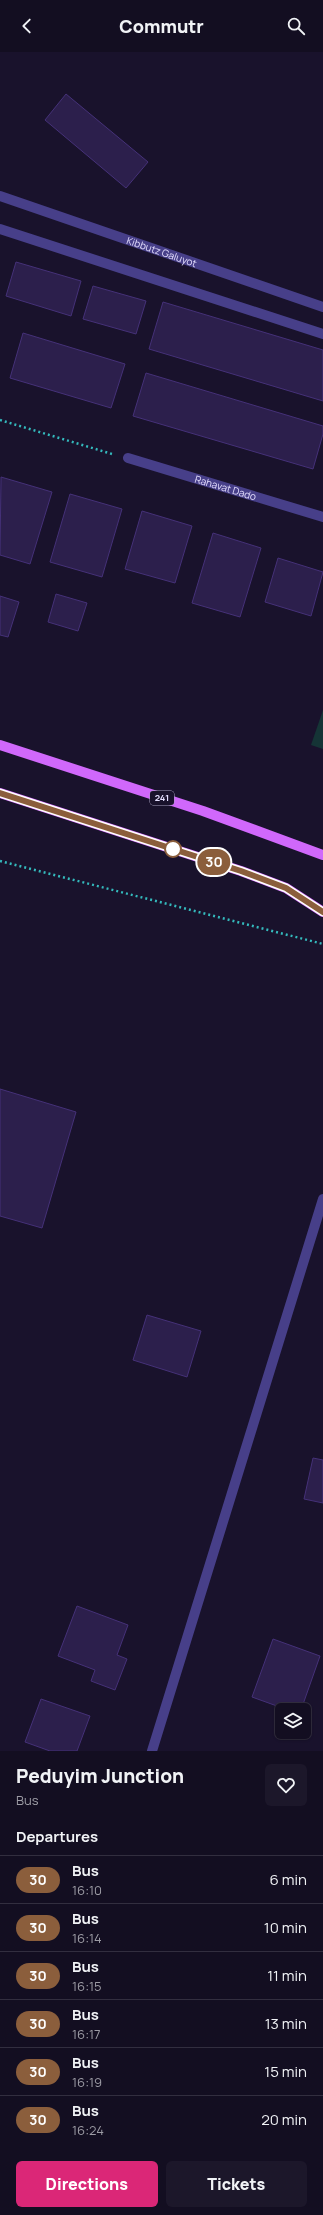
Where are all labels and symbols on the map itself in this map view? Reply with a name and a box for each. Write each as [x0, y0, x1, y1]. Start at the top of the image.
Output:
street label: Kibbutz Galuyot [125, 233, 199, 270]
street label: Rahavat Dado [193, 472, 258, 503]
road number: 241 [150, 791, 174, 805]
unlabelled marker [164, 840, 182, 858]
line badge: 30 [196, 849, 232, 875]

